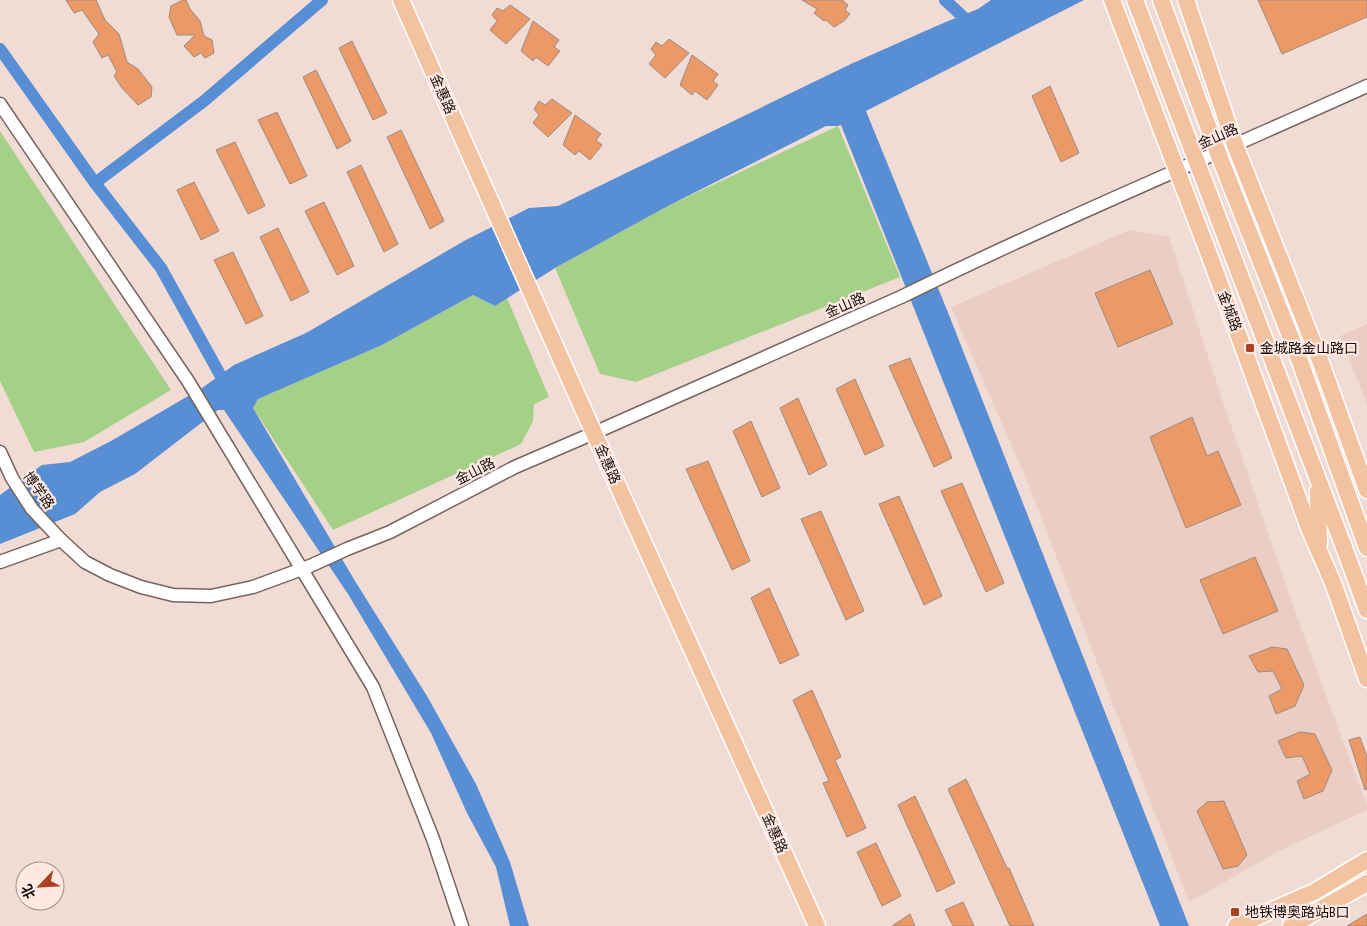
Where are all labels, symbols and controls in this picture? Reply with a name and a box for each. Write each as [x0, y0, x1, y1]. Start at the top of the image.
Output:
street label: 金惠路 [426, 71, 460, 117]
street label: 金山路 [1195, 119, 1241, 153]
street label: 金山路 [822, 288, 868, 322]
street label: 金城路 [1214, 288, 1246, 334]
place label: 金城路金山路口 [1260, 339, 1358, 357]
marker: 金城路金山路口 [1244, 342, 1256, 354]
street label: 金惠路 [591, 441, 625, 487]
street label: 金山路 [452, 453, 498, 489]
street label: 博学路 [20, 468, 58, 512]
street label: 金惠路 [758, 810, 792, 856]
north arrow [15, 861, 65, 911]
text: 北 [17, 881, 39, 902]
place label: 地铁博奥路站B口 [1245, 903, 1350, 921]
marker: 地铁博奥路站B口 [1229, 906, 1241, 918]

